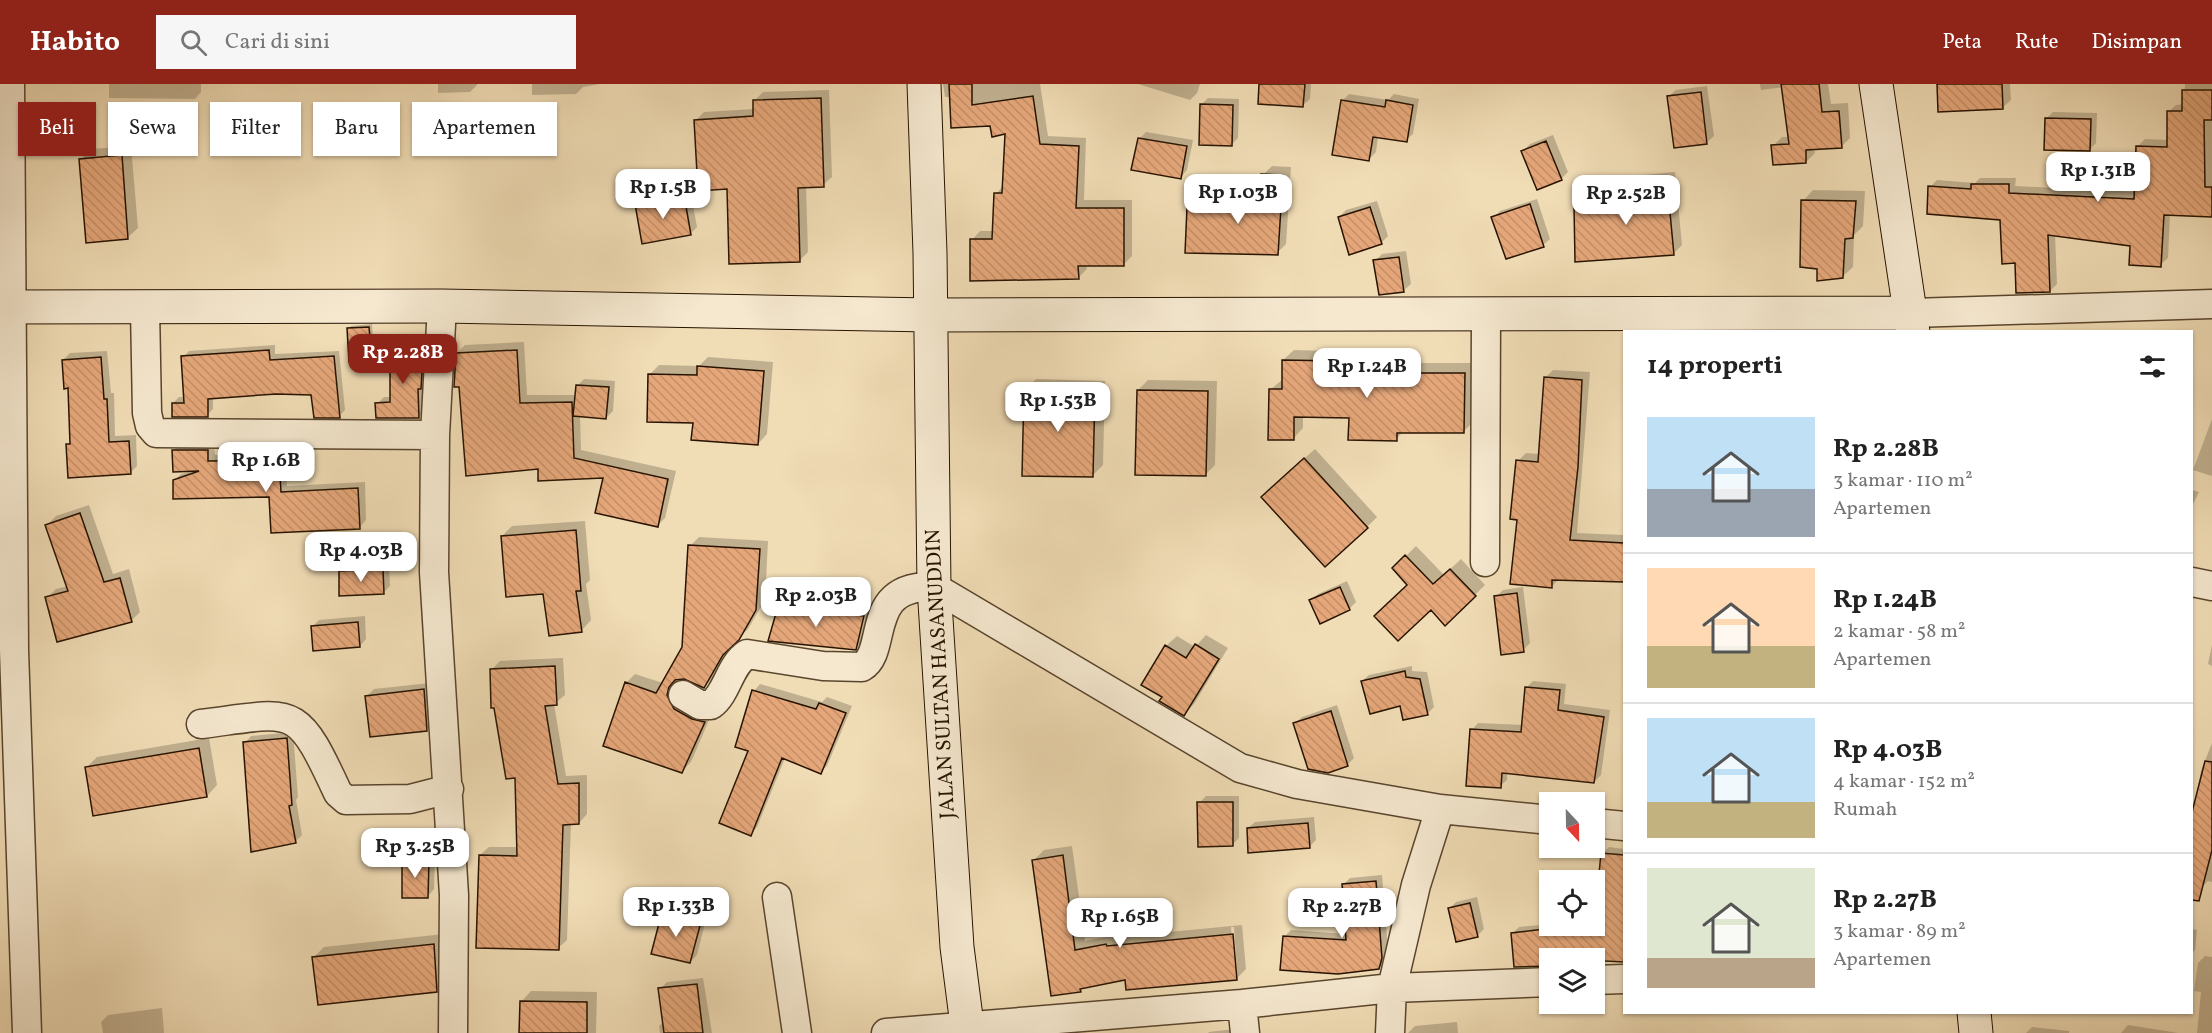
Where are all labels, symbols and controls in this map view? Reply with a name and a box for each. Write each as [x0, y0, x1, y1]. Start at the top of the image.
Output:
search box [156, 15, 576, 69]
text: Habito [30, 23, 120, 62]
icon: search [177, 26, 210, 59]
text: Cari di sini [225, 27, 330, 58]
text: Peta [1943, 28, 1982, 57]
text: Rute [2015, 28, 2058, 57]
text: Disimpan [2091, 28, 2182, 57]
chip: Beli [18, 102, 96, 156]
chip: Sewa [108, 102, 198, 156]
chip: Filter [210, 102, 301, 156]
chip: Baru [313, 102, 400, 156]
chip: Apartemen [412, 102, 557, 156]
pin: Rp 1.31B [2036, 152, 2160, 203]
text: Rp 1.31B [2060, 157, 2136, 185]
pin: Rp 1.5B [608, 169, 718, 220]
text: Rp 1.5B [629, 174, 697, 202]
pin: Rp 1.03B [1176, 174, 1300, 225]
pin: Rp 2.52B [1564, 175, 1688, 226]
text: Rp 1.03B [1198, 179, 1278, 207]
text: Rp 2.52B [1586, 180, 1666, 208]
pin: Rp 2.28B [341, 334, 465, 385]
text: Rp 2.28B [362, 339, 444, 367]
pin: Rp 1.24B [1305, 348, 1429, 399]
text: 14 properti [1647, 348, 1783, 384]
icon: filters [2136, 350, 2169, 383]
text: Rp 1.24B [1327, 353, 1407, 381]
pin: Rp 1.53B [996, 382, 1120, 433]
text: Rp 1.53B [1019, 387, 1097, 415]
text: Rp 2.28B [1833, 431, 1939, 467]
icon: home [1695, 441, 1767, 513]
pin: Rp 1.6B [211, 442, 321, 493]
text: Rp 1.6B [232, 447, 300, 475]
text: 3 kamar · 110 m² [1833, 467, 1973, 495]
text: Apartemen [1833, 495, 1932, 523]
street label: JALAN SULTAN HASANUDDIN [919, 528, 963, 820]
pin: Rp 4.03B [299, 532, 423, 583]
text: Rp 4.03B [319, 537, 403, 565]
pin: Rp 2.03B [754, 577, 878, 628]
text: Rp 2.03B [775, 582, 857, 610]
text: Rp 1.24B [1833, 582, 1937, 618]
icon: home [1695, 592, 1767, 664]
text: 2 kamar · 58 m² [1833, 618, 1965, 646]
text: Apartemen [1833, 646, 1932, 674]
text: Rp 4.03B [1833, 732, 1942, 768]
icon: home [1695, 742, 1767, 814]
text: 4 kamar · 152 m² [1833, 768, 1975, 796]
north arrow [1539, 792, 1605, 858]
map controls [1539, 792, 1605, 1014]
text: Rumah [1833, 796, 1898, 824]
pin: Rp 3.25B [353, 828, 477, 879]
text: Rp 3.25B [375, 833, 455, 861]
button: locate [1539, 870, 1605, 936]
text: Rp 2.27B [1833, 882, 1937, 918]
pin: Rp 1.33B [614, 887, 738, 938]
pin: Rp 2.27B [1280, 888, 1404, 939]
text: Rp 1.33B [637, 892, 715, 920]
icon: home [1695, 892, 1767, 964]
text: Rp 2.27B [1302, 893, 1382, 921]
pin: Rp 1.65B [1058, 898, 1182, 949]
text: Rp 1.65B [1081, 903, 1159, 931]
text: 3 kamar · 89 m² [1833, 918, 1966, 946]
text: Apartemen [1833, 946, 1932, 974]
button: layers [1539, 948, 1605, 1014]

